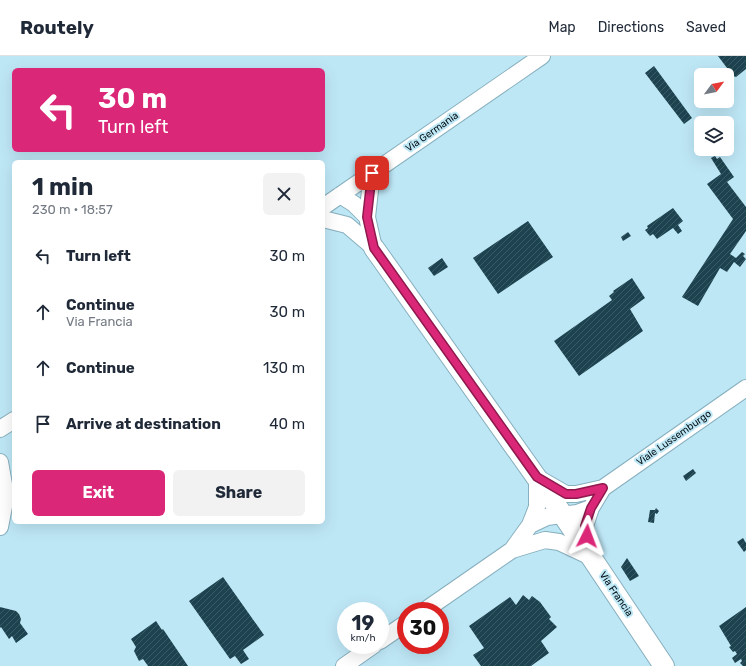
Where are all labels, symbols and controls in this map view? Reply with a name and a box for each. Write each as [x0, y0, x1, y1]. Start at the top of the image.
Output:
text: Routely [20, 16, 94, 39]
text: Map [549, 19, 576, 36]
text: Directions [598, 19, 664, 36]
text: Saved [686, 19, 726, 36]
north arrow [694, 68, 734, 108]
map controls [694, 68, 734, 156]
text: 30 m [98, 82, 167, 115]
icon: left [32, 84, 84, 136]
street label: Via Germania [403, 109, 461, 155]
text: Turn left [98, 116, 168, 138]
button: layers [694, 116, 734, 156]
pin [355, 156, 389, 190]
icon: arrive [361, 162, 383, 184]
text: 1 min [32, 173, 93, 201]
button: close [263, 173, 305, 215]
text: 230 m · 18:57 [32, 202, 113, 217]
icon: left [32, 245, 54, 267]
text: Turn left [66, 247, 131, 265]
text: 30 m [269, 247, 305, 265]
text: Continue [66, 296, 135, 314]
icon: ahead [32, 301, 54, 323]
text: 30 m [269, 303, 305, 321]
text: Via Francia [66, 314, 133, 329]
icon: ahead [32, 357, 54, 379]
text: Continue [66, 359, 135, 377]
text: 130 m [263, 359, 305, 377]
street label: Viale Lussemburgo [634, 408, 714, 468]
icon: arrive [32, 413, 54, 435]
text: Arrive at destination [66, 415, 221, 433]
text: 40 m [269, 415, 305, 433]
button: Exit [32, 470, 165, 516]
button: Share [173, 470, 305, 516]
position arrow [566, 515, 608, 557]
street label: Via Francia [597, 569, 635, 619]
speed limit sign: 30 [397, 602, 449, 654]
text: 19 [352, 611, 374, 635]
text: km/h [351, 632, 375, 644]

